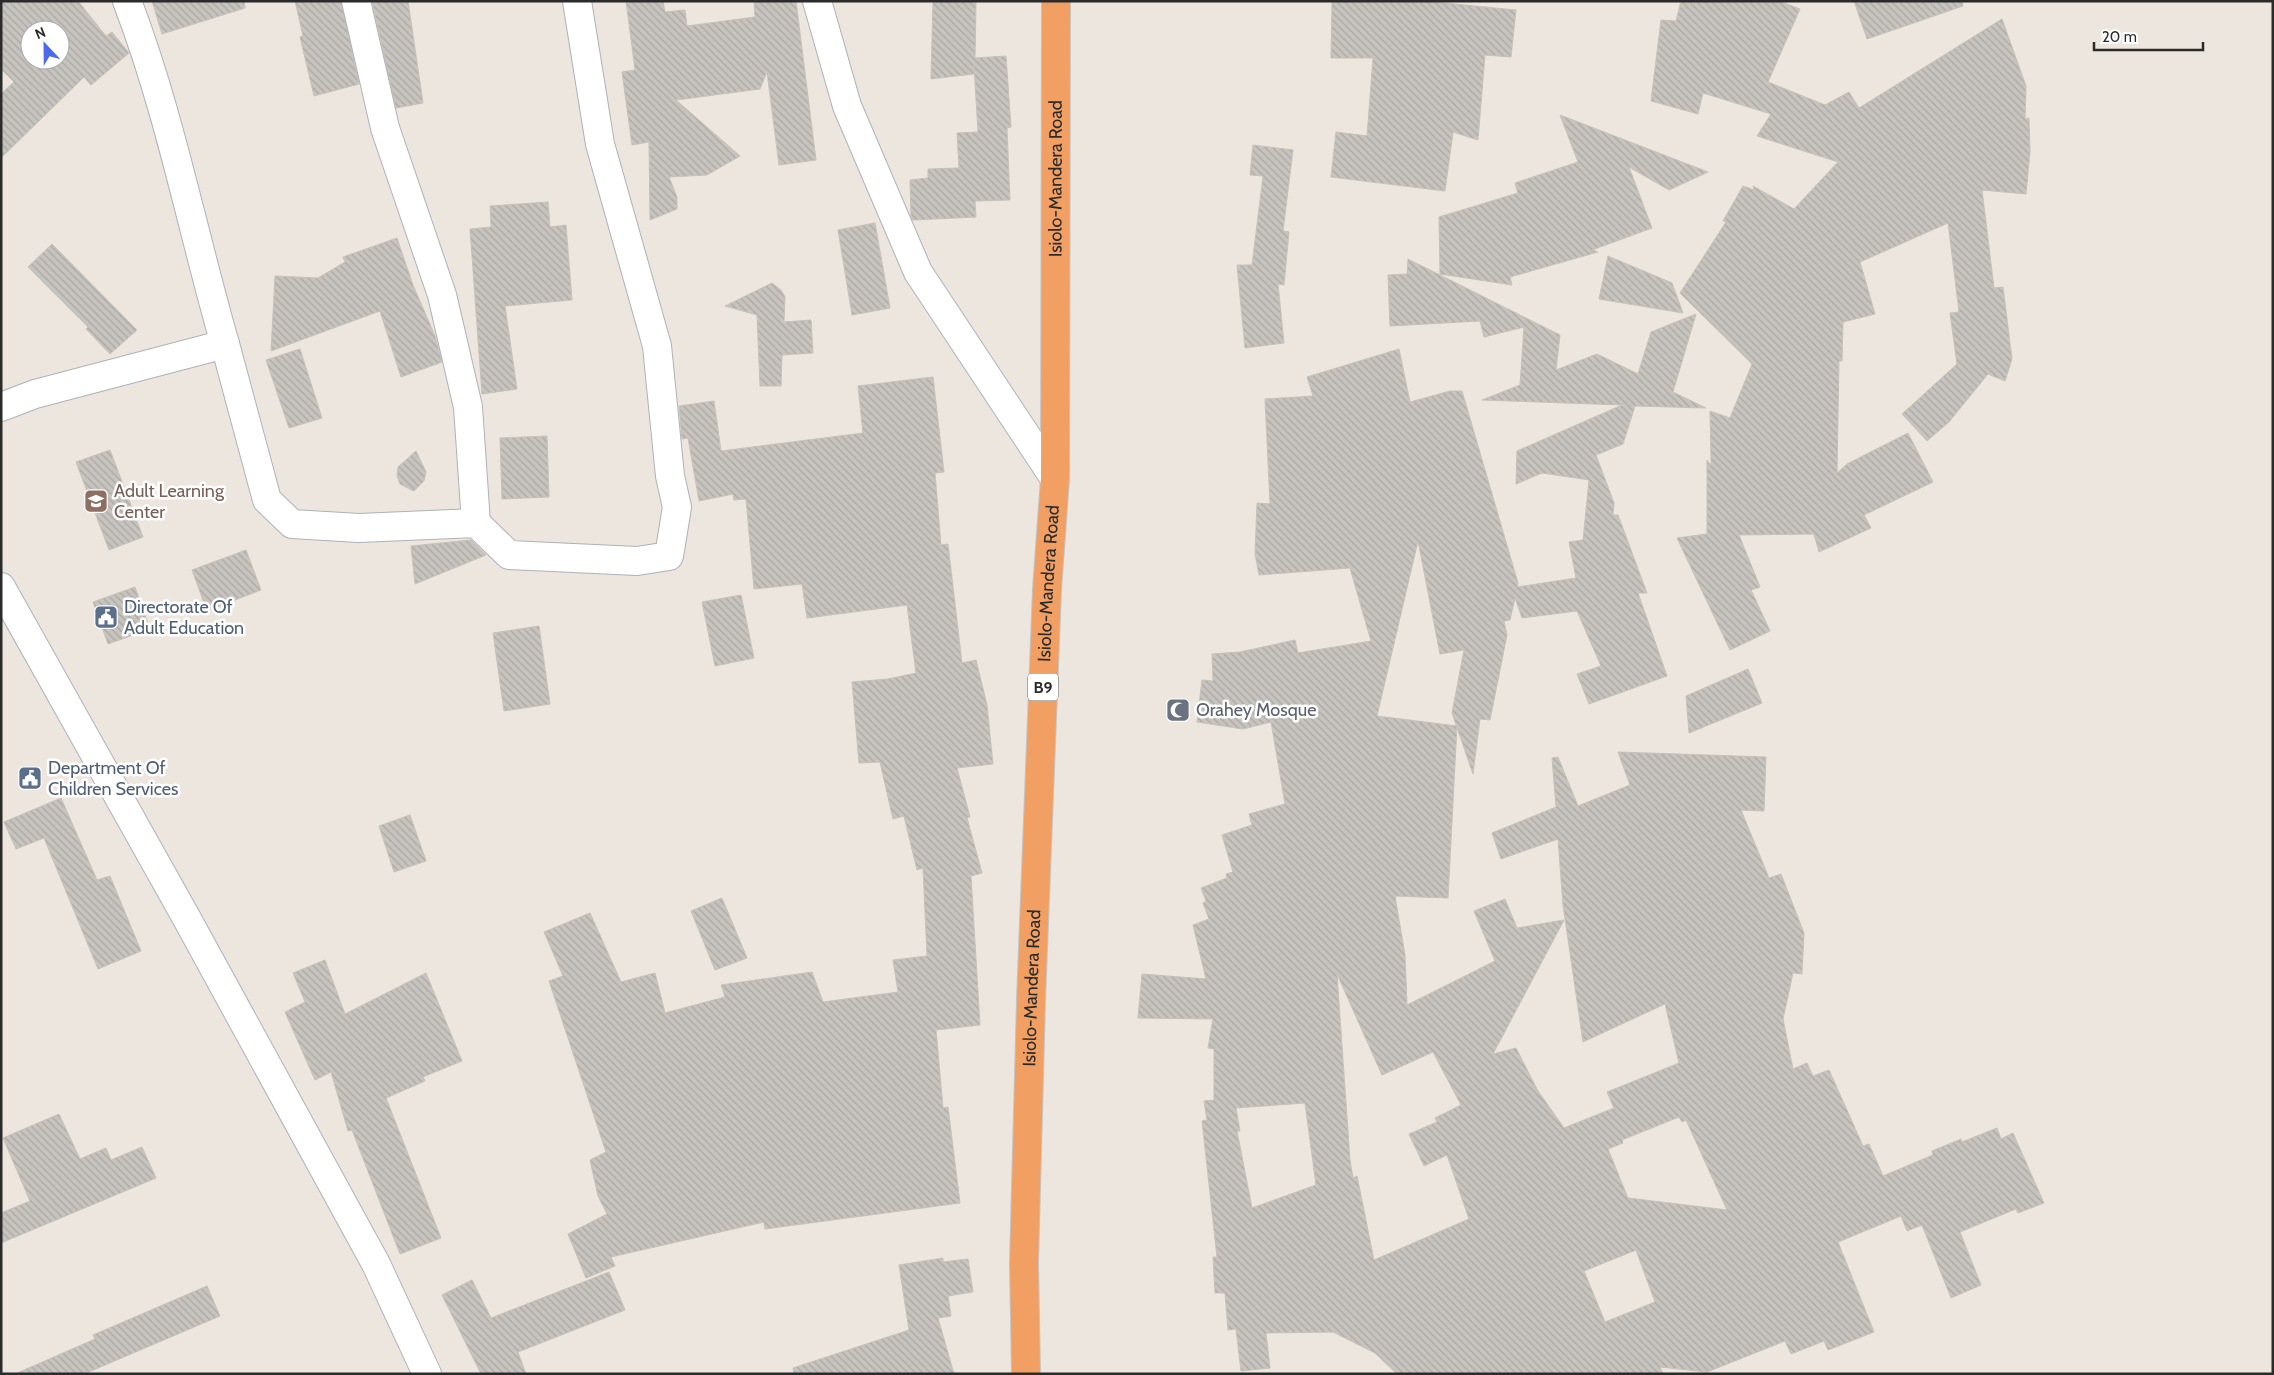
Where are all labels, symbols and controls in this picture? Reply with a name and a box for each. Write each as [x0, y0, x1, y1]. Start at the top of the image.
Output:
north arrow [20, 20, 70, 70]
scale bar [2094, 20, 2203, 52]
text: N [32, 23, 48, 43]
text: 20 m [2102, 28, 2137, 46]
street label: Isiolo-Mandera Road [1044, 100, 1067, 257]
place label: Adult Learning Center [114, 480, 225, 523]
school or university icon: Adult Learning Center [83, 488, 109, 514]
street label: Isiolo-Mandera Road [1033, 504, 1064, 662]
place label: Directorate Of Adult Education [124, 596, 244, 639]
public building icon: Directorate Of Adult Education [93, 604, 119, 630]
road number: B9 [1028, 674, 1058, 700]
mosque icon: Orahey Mosque [1165, 697, 1191, 723]
place label: Orahey Mosque [1196, 699, 1316, 721]
place label: Department Of Children Services [48, 757, 178, 800]
public building icon: Department Of Children Services [17, 765, 43, 791]
street label: Isiolo-Mandera Road [1018, 909, 1046, 1067]

